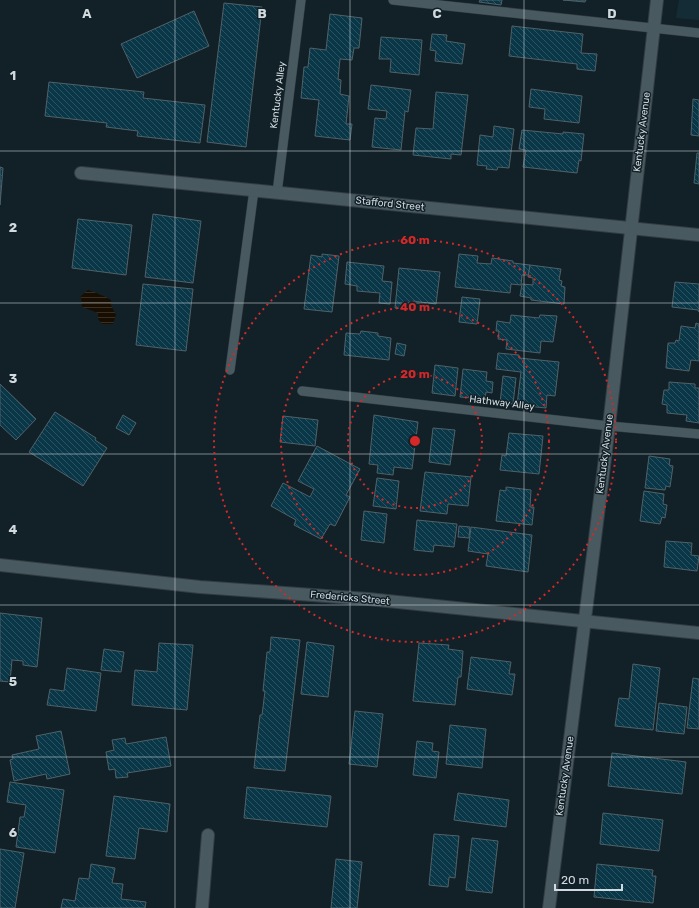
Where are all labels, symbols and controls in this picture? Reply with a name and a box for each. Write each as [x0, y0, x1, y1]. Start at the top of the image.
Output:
text: A [82, 6, 92, 21]
text: B [257, 6, 267, 21]
text: C [432, 6, 442, 21]
text: D [607, 6, 617, 21]
street label: Kentucky Alley [268, 60, 288, 129]
text: 1 [10, 68, 16, 83]
street label: Kentucky Avenue [631, 91, 653, 173]
street label: Stafford Street [355, 194, 425, 214]
text: 2 [9, 220, 17, 235]
text: 60 m [400, 233, 430, 247]
text: 40 m [400, 300, 430, 314]
text: 20 m [400, 367, 430, 381]
text: 3 [9, 371, 18, 386]
street label: Hathway Alley [469, 393, 536, 413]
street label: Kentucky Avenue [594, 413, 616, 495]
centre of rings [408, 434, 422, 448]
text: 4 [9, 522, 18, 537]
street label: Fredericks Street [310, 589, 390, 607]
text: 5 [9, 674, 17, 689]
street label: Kentucky Avenue [553, 735, 577, 817]
text: 6 [9, 825, 18, 840]
scale bar [555, 866, 622, 892]
text: 20 m [561, 873, 589, 887]

